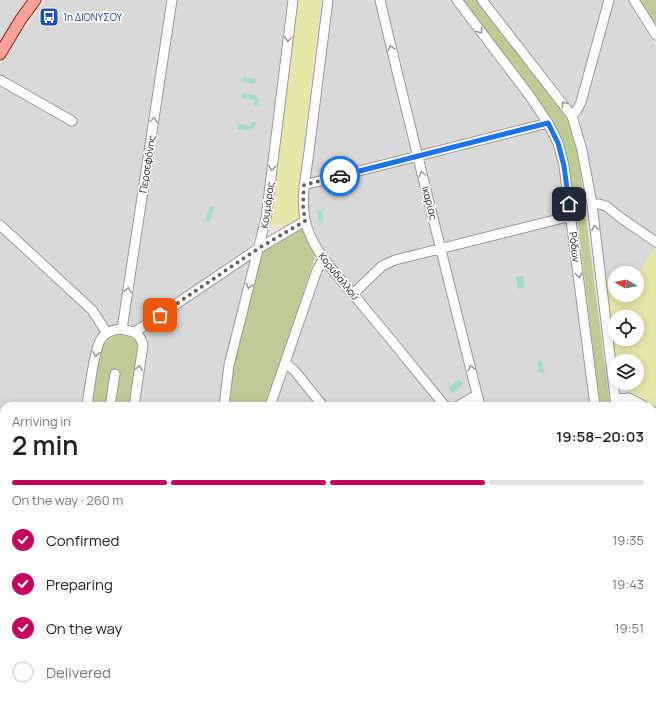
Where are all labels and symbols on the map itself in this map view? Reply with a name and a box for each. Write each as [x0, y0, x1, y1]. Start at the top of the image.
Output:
bus stop icon: 1η ΔΙΟΝΥΣΟΥ [38, 6, 60, 28]
place label: 1η ΔΙΟΝΥΣΟΥ [63, 10, 123, 24]
one-way arrow [475, 27, 483, 34]
one-way arrow [284, 36, 293, 42]
one-way arrow [387, 45, 396, 52]
one-way arrow [561, 101, 568, 108]
one-way arrow [149, 117, 158, 123]
street label: Περσεφόνης [135, 133, 159, 194]
courier [320, 156, 360, 196]
one-way arrow [268, 165, 277, 171]
one-way arrow [418, 171, 427, 178]
street label: Κουμάρας [257, 180, 277, 229]
street label: Ικαρίας [419, 185, 441, 222]
pin [552, 187, 586, 221]
one-way arrow [591, 225, 600, 231]
street label: Ρόδων [566, 231, 584, 263]
street label: Κορυδαλλού [316, 249, 363, 303]
north arrow [608, 266, 644, 302]
one-way arrow [574, 271, 583, 278]
one-way arrow [246, 282, 254, 289]
one-way arrow [123, 287, 132, 293]
pin [143, 298, 177, 332]
one-way arrow [92, 350, 101, 357]
one-way arrow [134, 365, 143, 371]
one-way arrow [467, 365, 475, 371]

